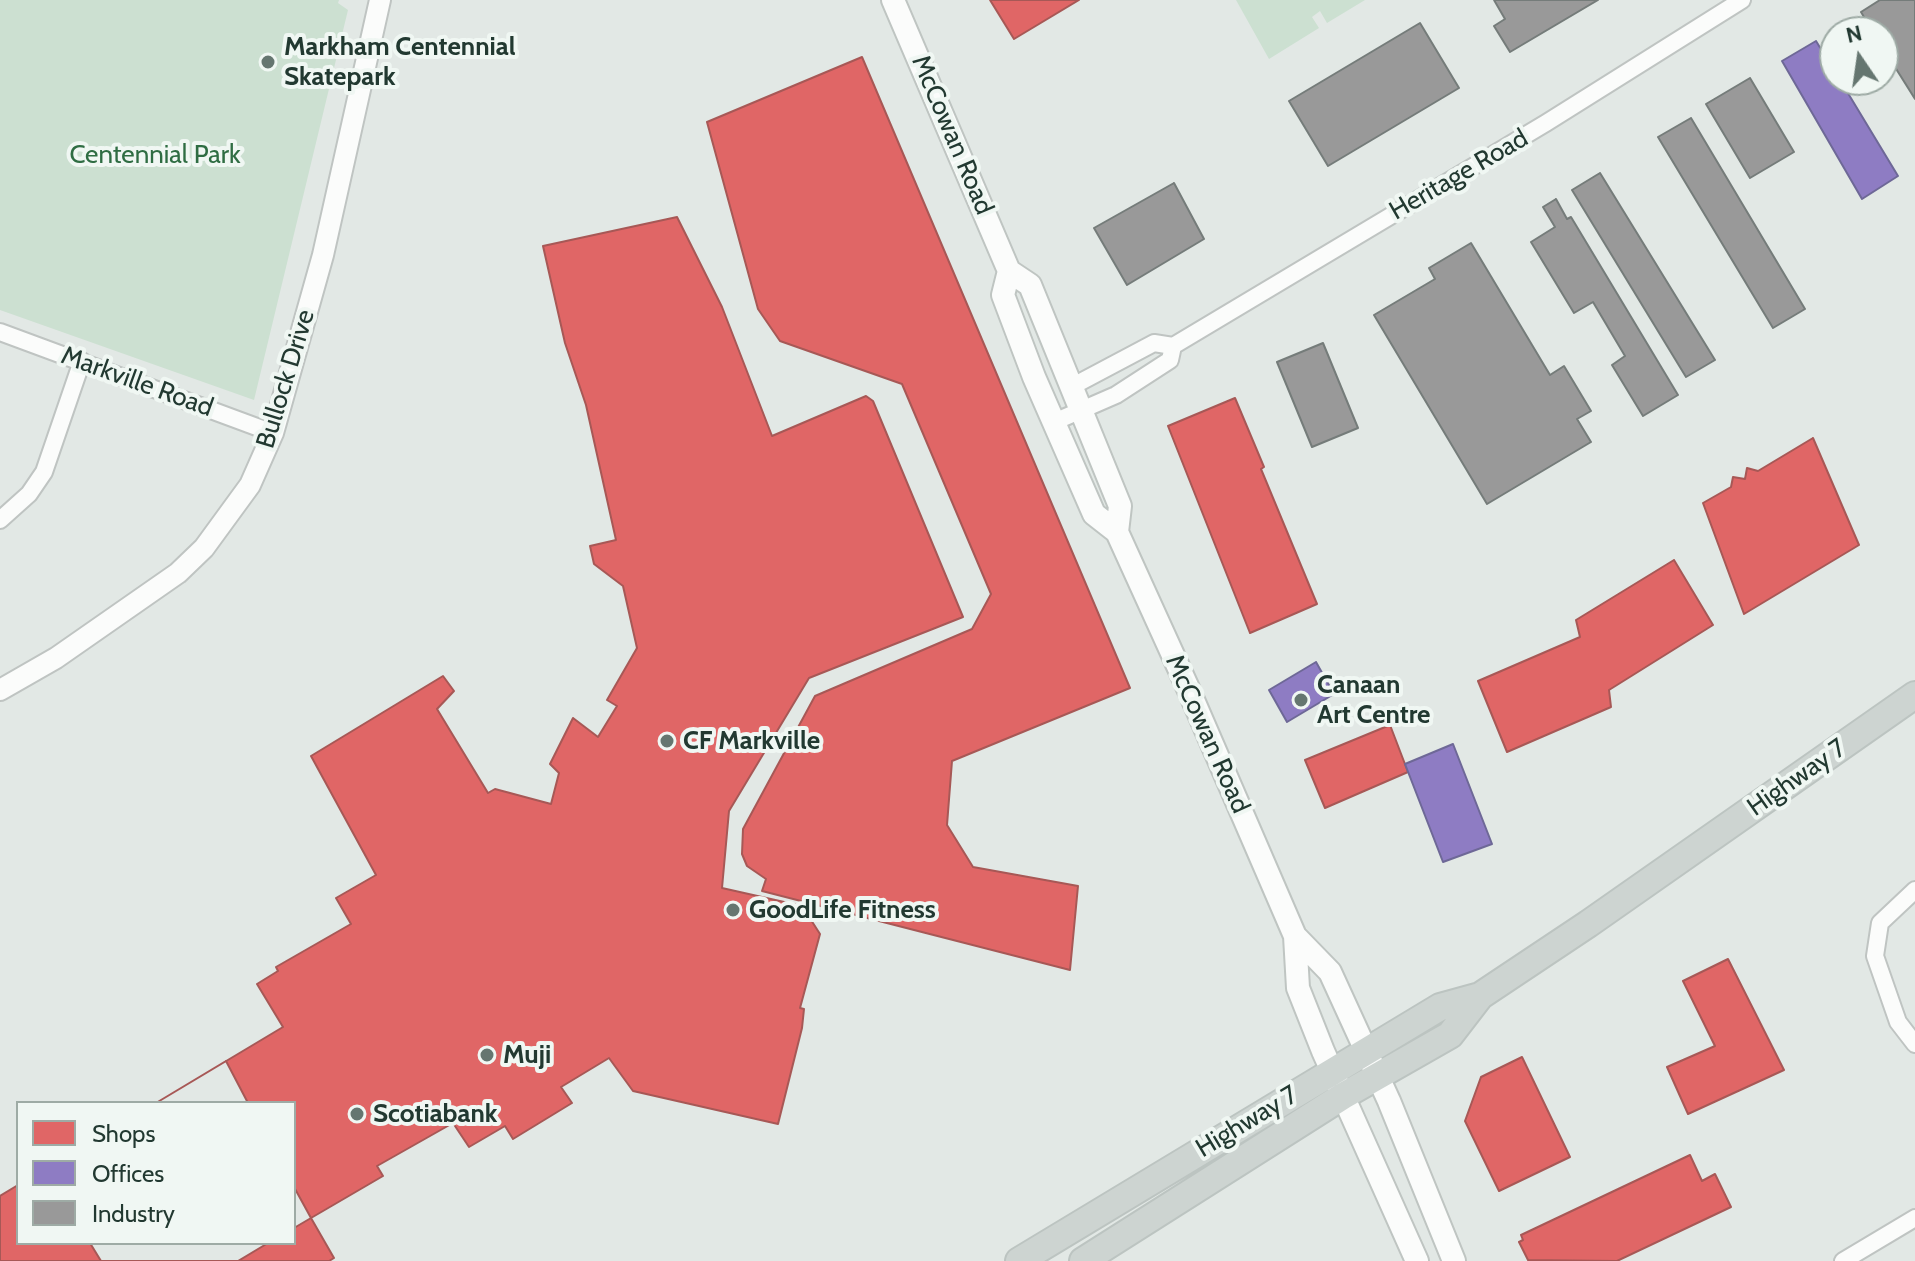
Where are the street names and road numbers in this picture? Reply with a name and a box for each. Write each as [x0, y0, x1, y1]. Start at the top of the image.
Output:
street label: McCowan Road [904, 51, 1000, 219]
street label: Heritage Road [1384, 123, 1534, 227]
street label: Bullock Drive [250, 306, 322, 452]
street label: Markville Road [57, 340, 217, 424]
street label: McCowan Road [1158, 650, 1256, 818]
street label: Highway 7 [1742, 733, 1852, 823]
street label: Highway 7 [1190, 1079, 1304, 1165]

